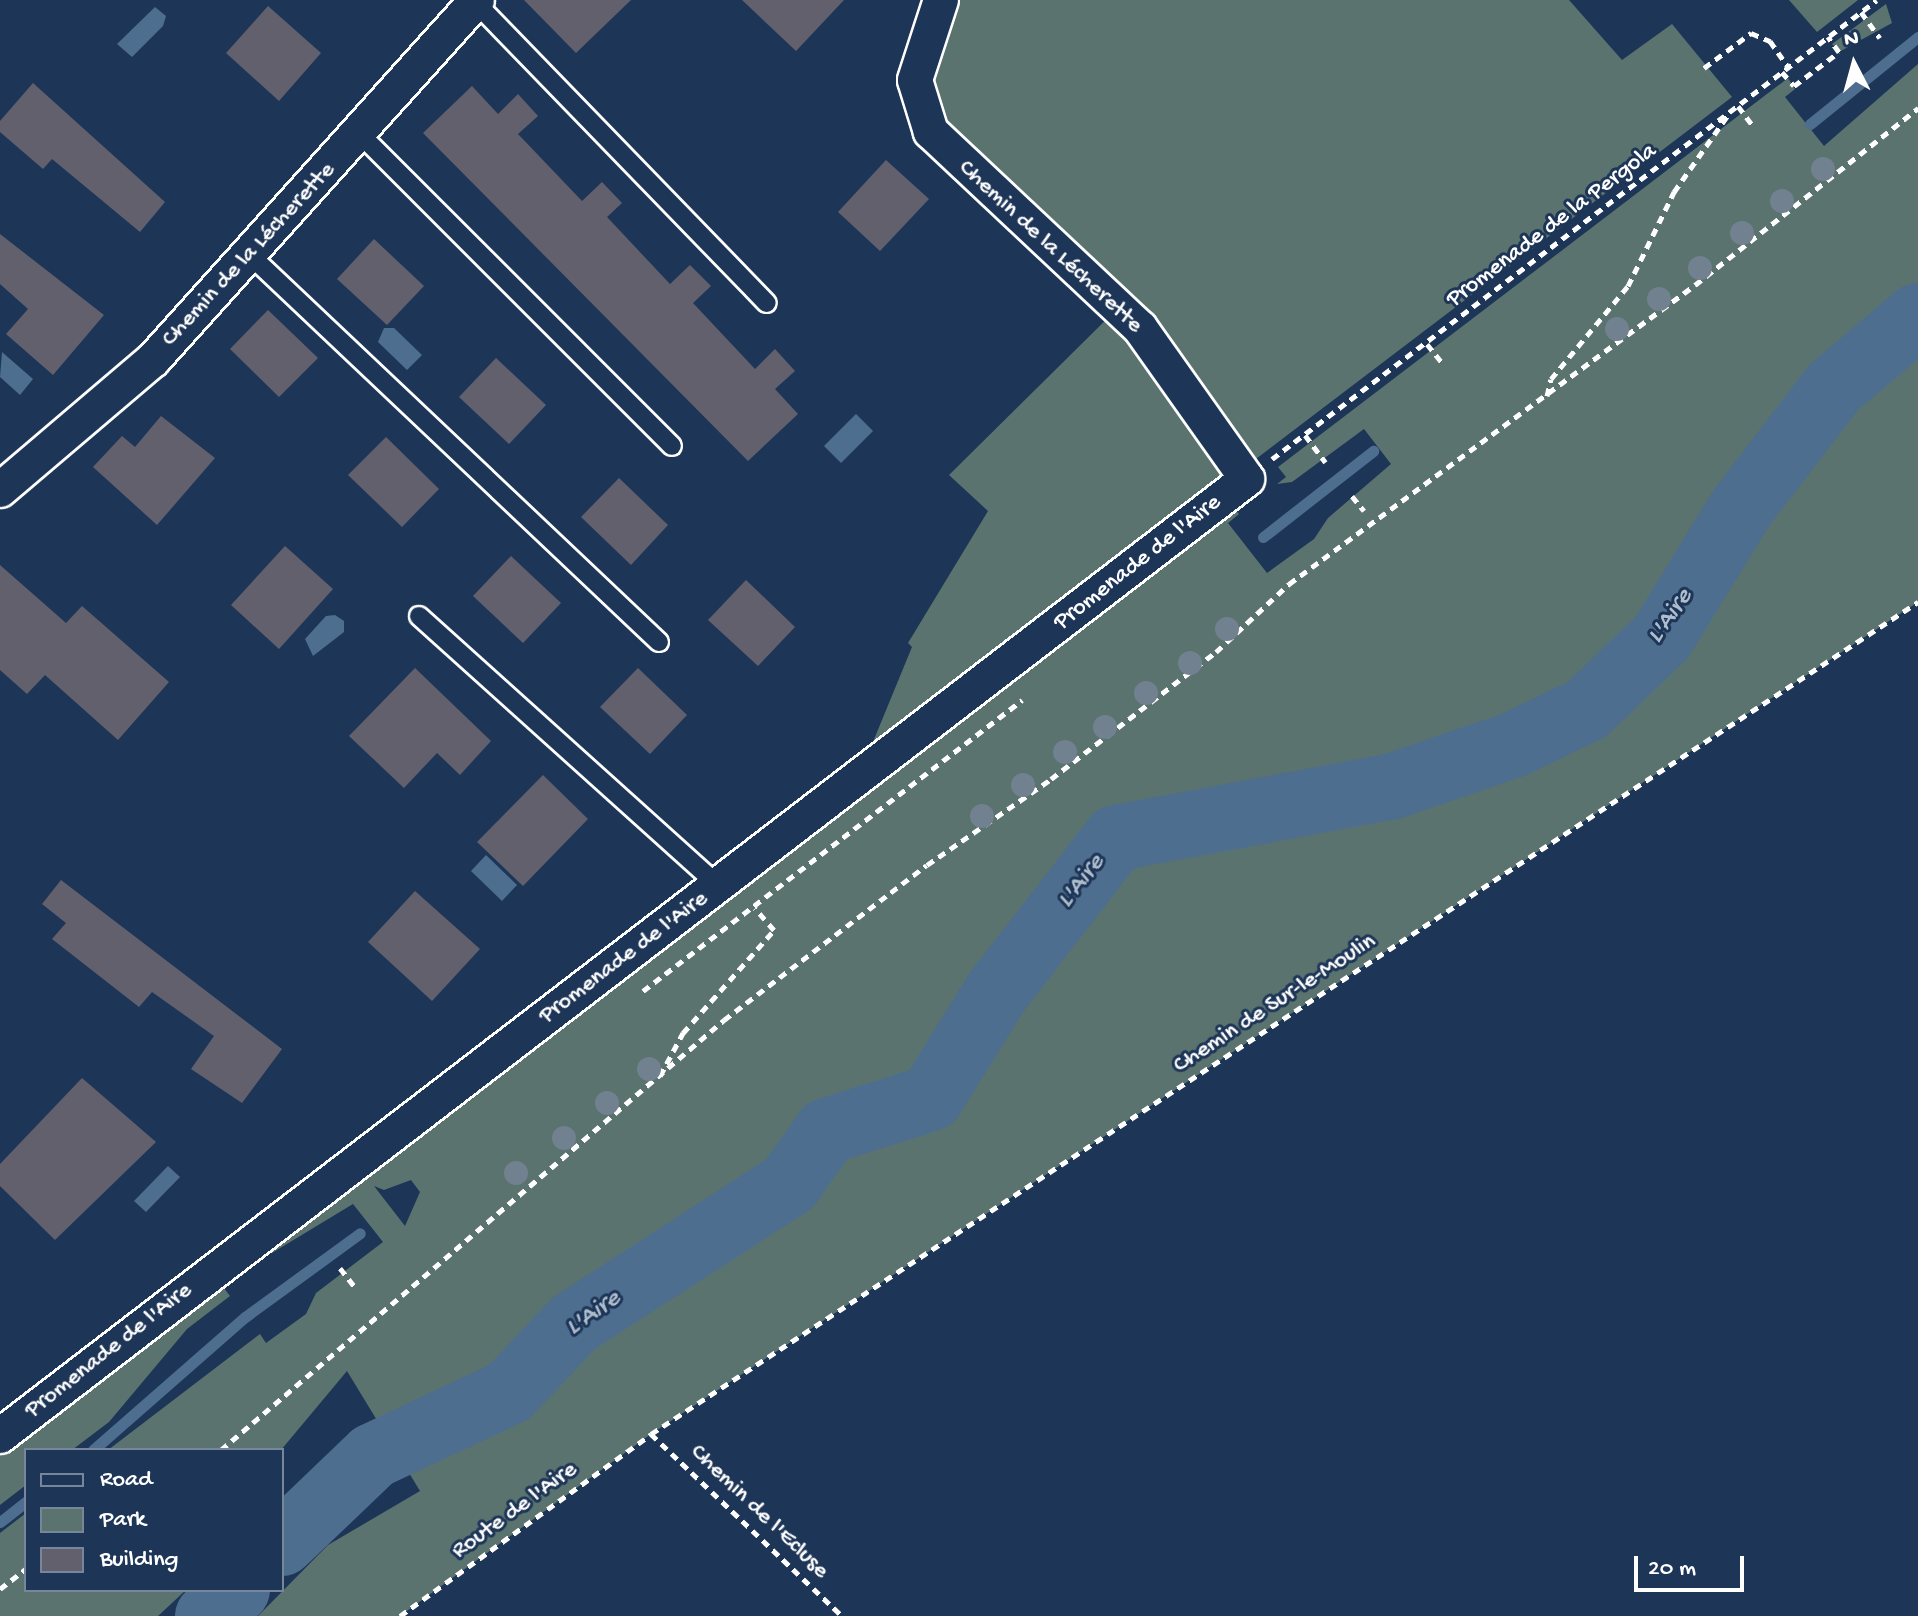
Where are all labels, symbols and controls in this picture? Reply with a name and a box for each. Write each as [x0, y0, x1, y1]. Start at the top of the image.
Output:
north arrow [1814, 24, 1894, 104]
text: N [1843, 26, 1860, 54]
street label: Promenade de la Pergola [1441, 138, 1663, 314]
street label: Chemin de la Lécherette [952, 154, 1148, 340]
street label: Chemin de la Lécherette [156, 157, 342, 353]
street label: Promenade de l'Aire [1049, 489, 1227, 637]
water label: L'Aire [1641, 584, 1701, 650]
water label: L'Aire [1051, 849, 1113, 915]
street label: Promenade de l'Aire [534, 885, 714, 1031]
street label: Chemin de Sur-le-Moulin [1168, 928, 1382, 1080]
street label: Promenade de l'Aire [20, 1277, 198, 1425]
water label: L'Aire [561, 1284, 627, 1344]
street label: Chemin de l'Ecluse [684, 1438, 834, 1586]
legend [24, 1448, 284, 1592]
street label: Route de l'Aire [447, 1456, 583, 1566]
text: Road [100, 1466, 152, 1495]
text: Park [100, 1506, 146, 1535]
scale bar [1638, 1540, 1748, 1590]
text: Building [100, 1546, 178, 1575]
text: 20 m [1648, 1555, 1696, 1584]

